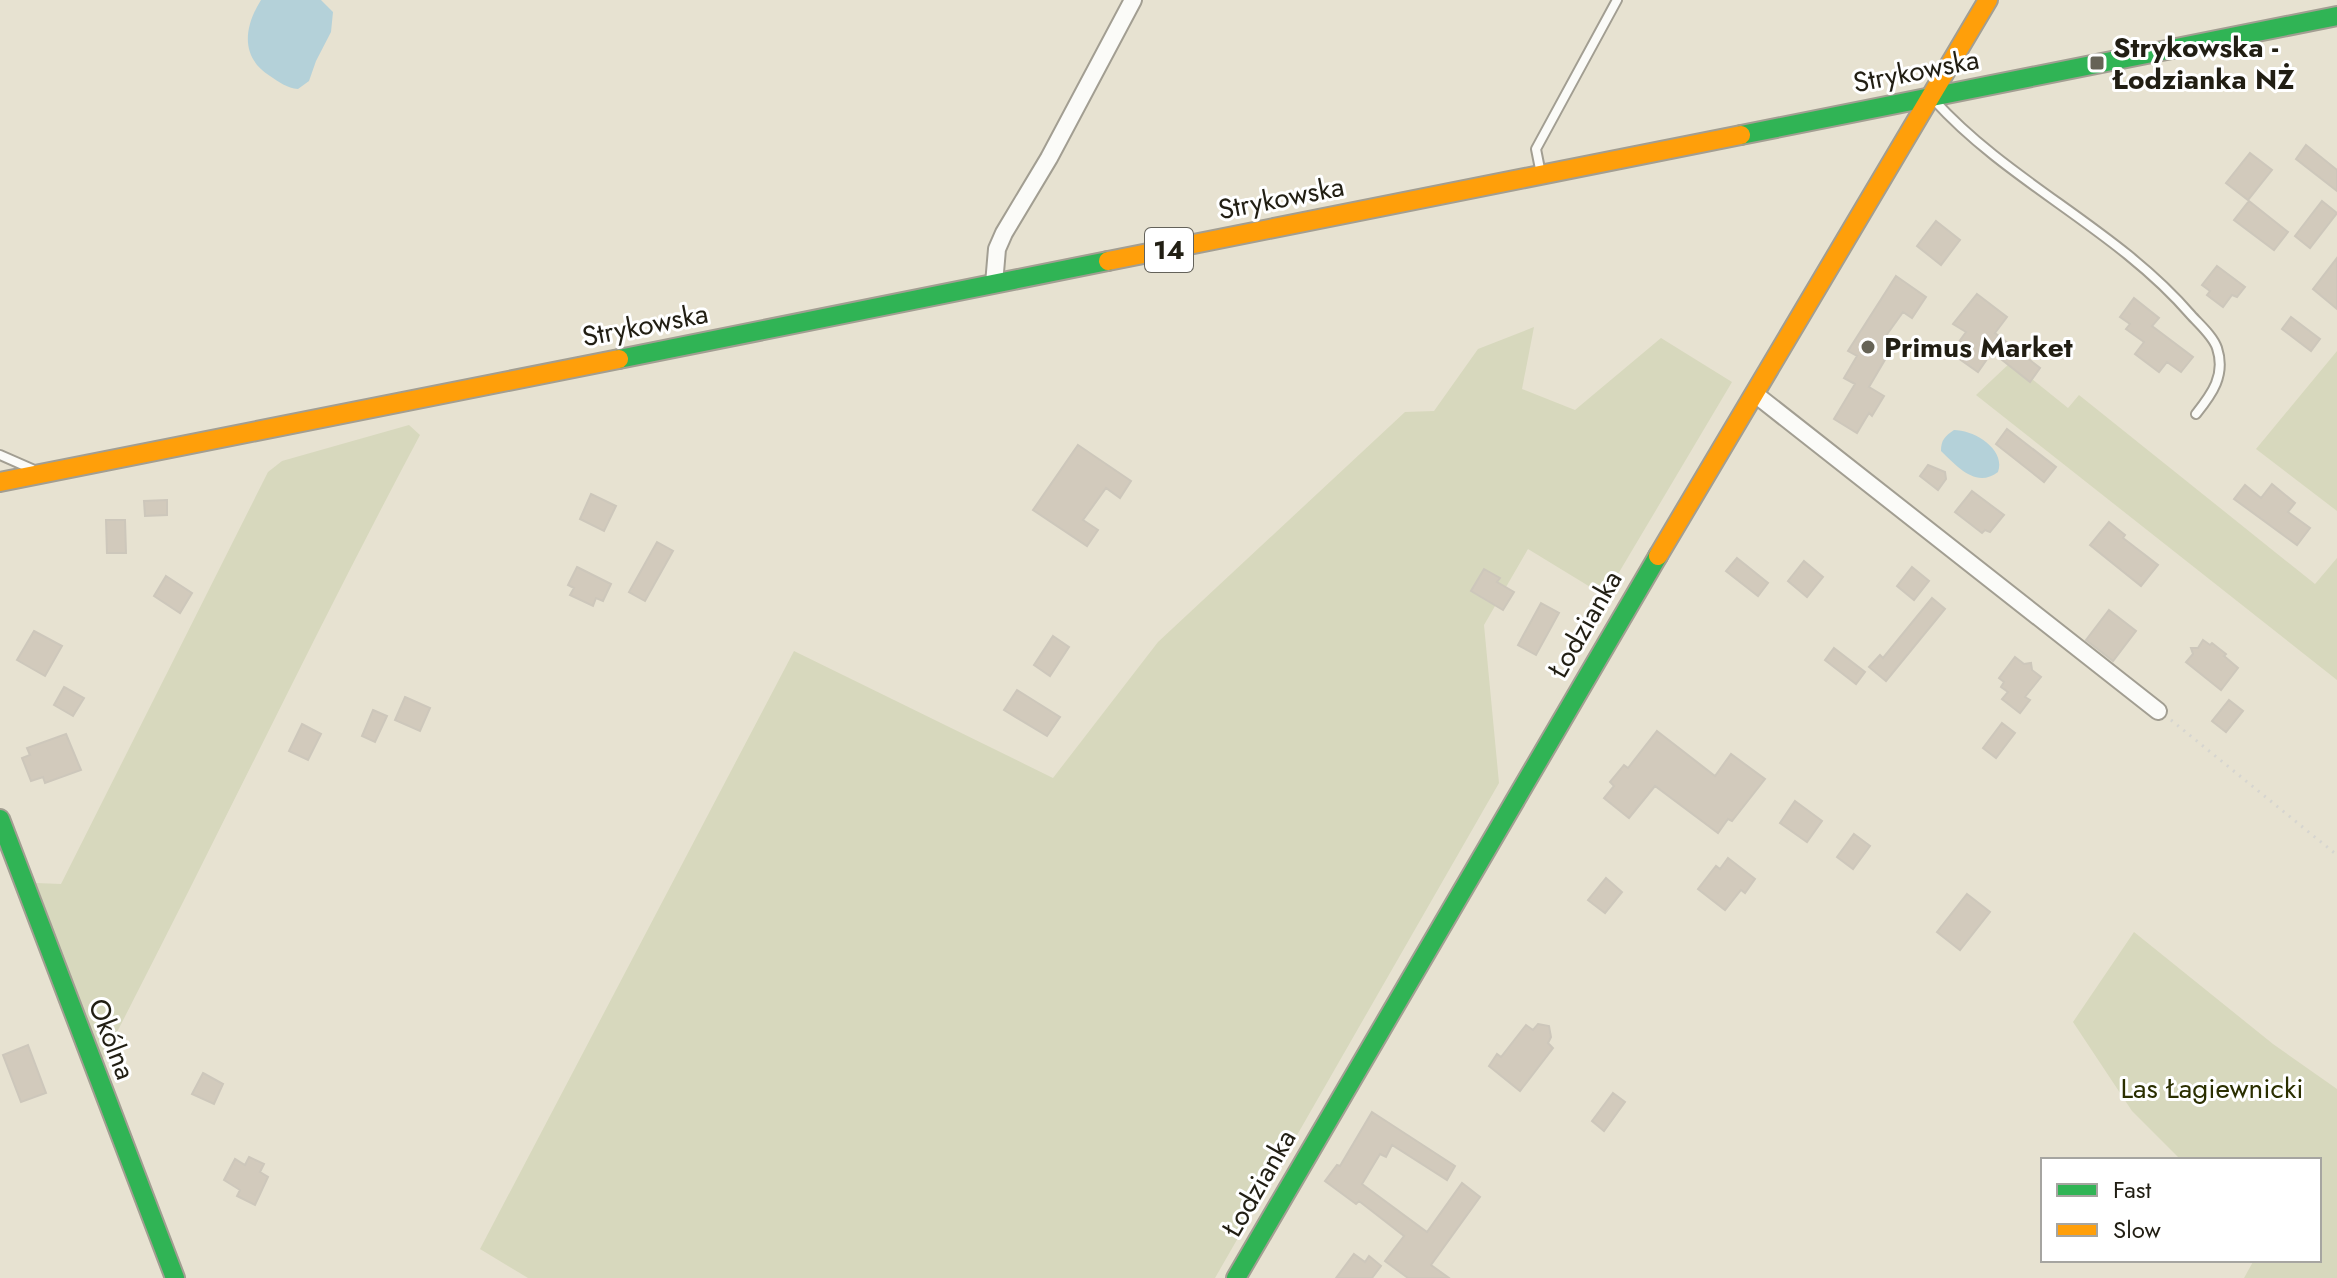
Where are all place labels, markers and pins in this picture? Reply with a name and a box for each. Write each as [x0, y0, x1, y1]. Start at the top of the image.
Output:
place label: Strykowska - Łodzianka NŻ [2112, 27, 2295, 100]
marker: Strykowska - Łodzianka NŻ [2088, 54, 2106, 72]
place label: Primus Market [1884, 327, 2073, 368]
marker: Primus Market [1859, 338, 1877, 356]

